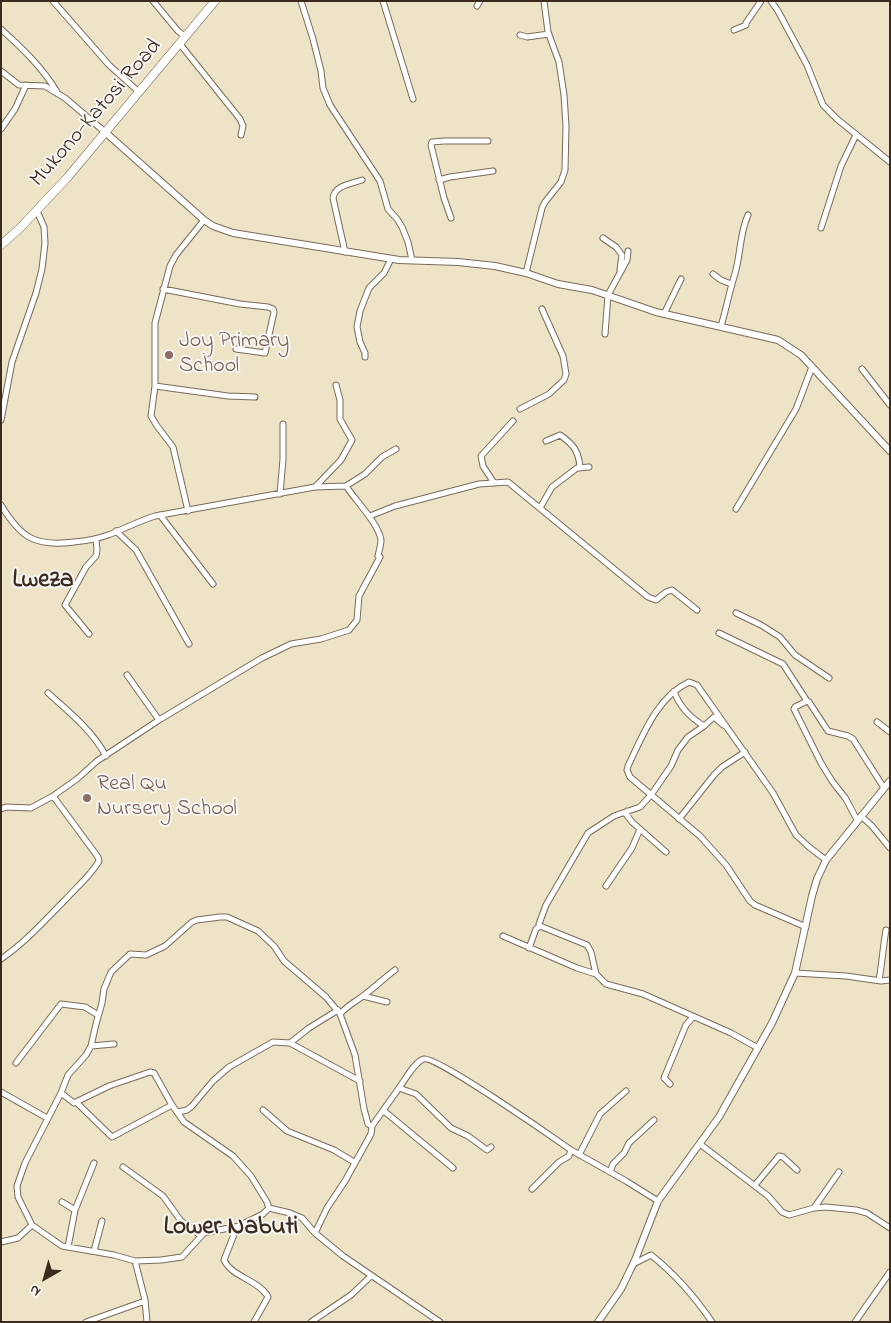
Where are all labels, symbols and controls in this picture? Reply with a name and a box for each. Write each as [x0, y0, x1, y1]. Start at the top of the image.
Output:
street label: Mukono-Katosi Road [26, 35, 168, 193]
place label: Joy Primary School [179, 329, 289, 381]
marker: Joy Primary School [163, 349, 175, 361]
district label: Lweza [13, 567, 73, 597]
place label: Real Qu Nursery School [97, 772, 237, 824]
marker: Real Qu Nursery School [81, 792, 93, 804]
district label: Lower Nabuti [164, 1214, 298, 1244]
north arrow [20, 1253, 70, 1303]
text: N [25, 1279, 46, 1301]

